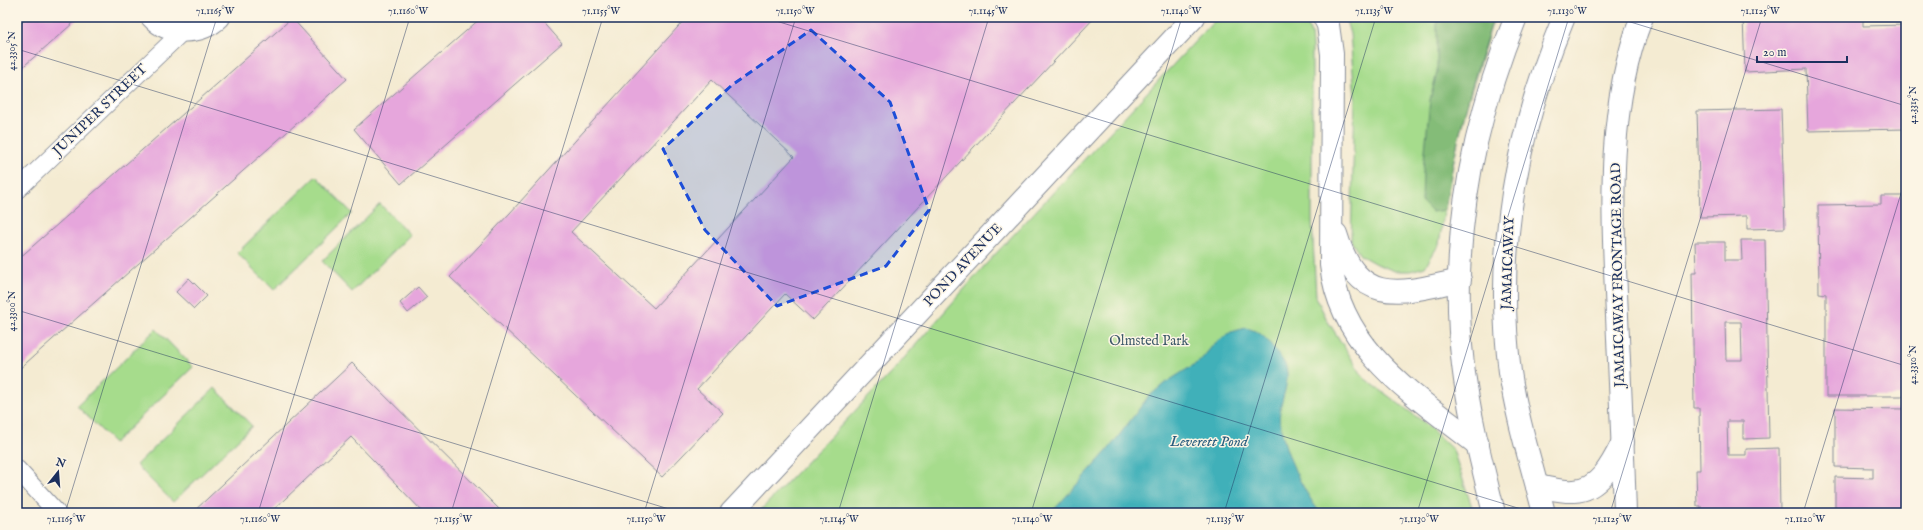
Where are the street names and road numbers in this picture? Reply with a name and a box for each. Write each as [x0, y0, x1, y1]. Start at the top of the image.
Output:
street label: JUNIPER STREET [47, 60, 152, 161]
street label: JAMAICAWAY FRONTAGE ROAD [1607, 162, 1629, 390]
street label: JAMAICAWAY [1497, 214, 1519, 312]
street label: POND AVENUE [920, 219, 1006, 310]

